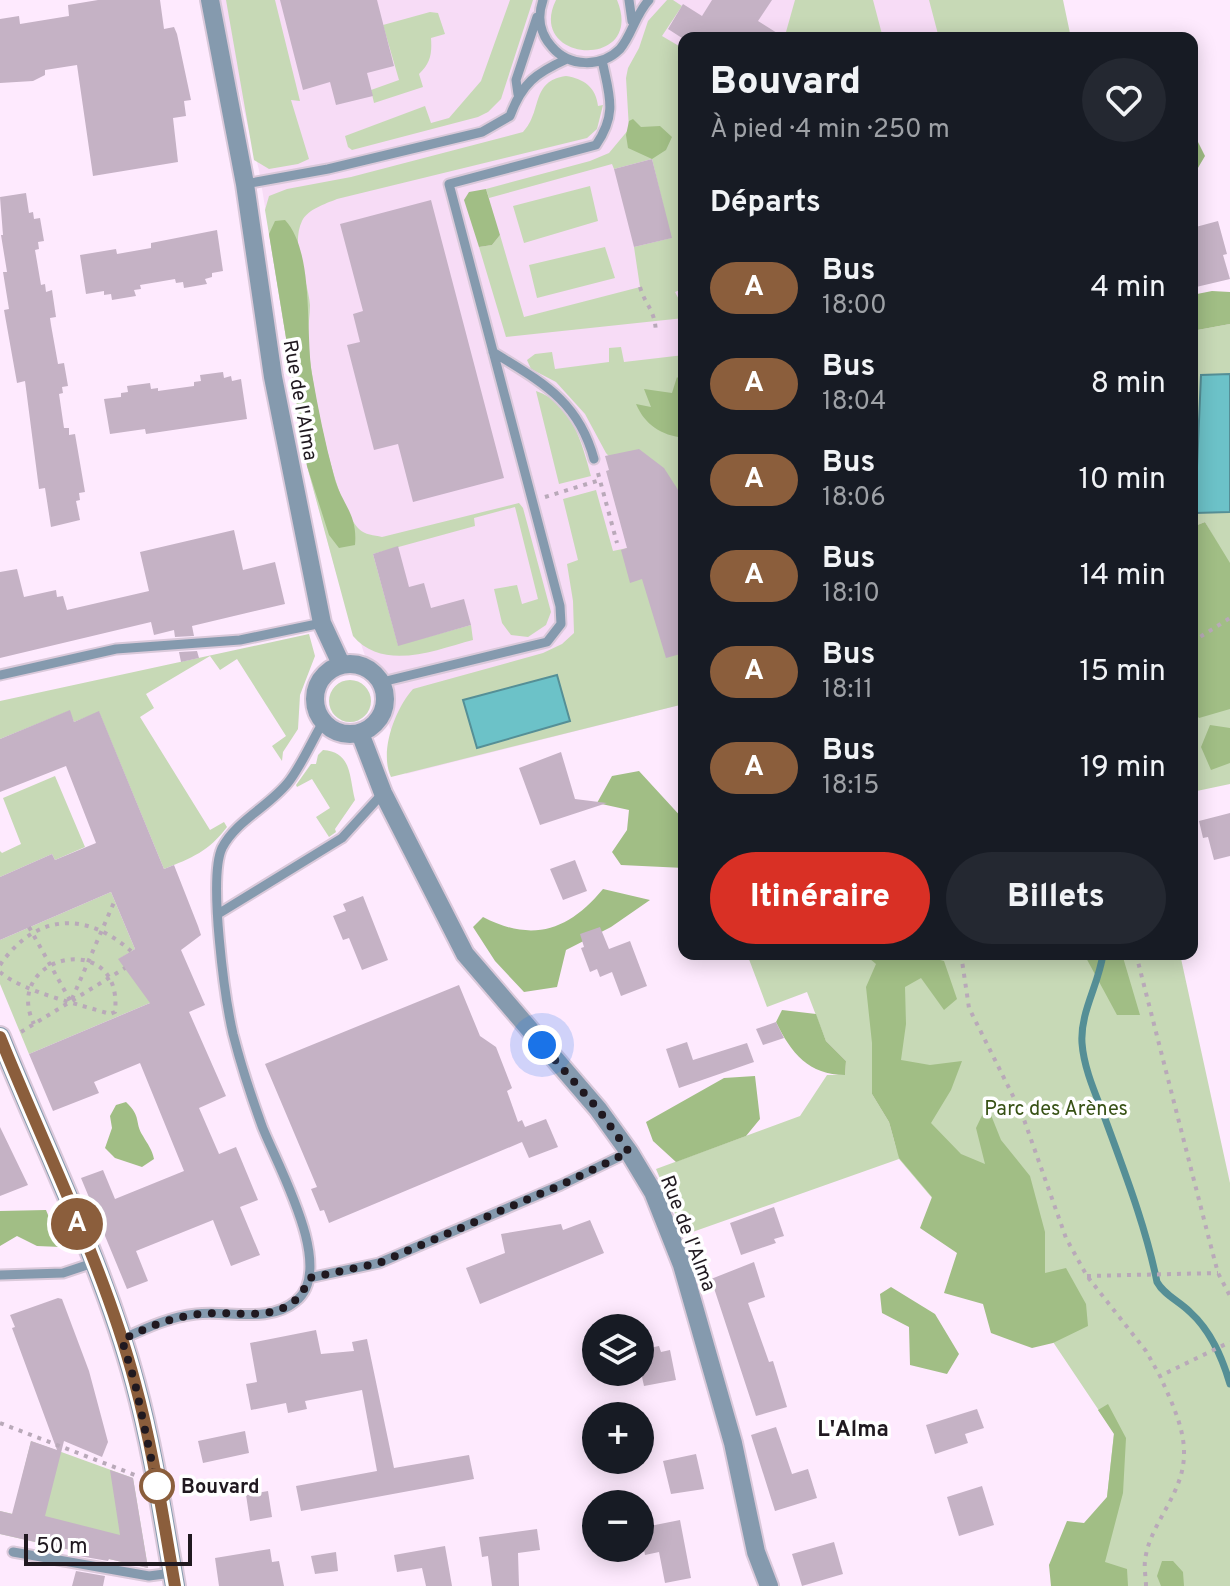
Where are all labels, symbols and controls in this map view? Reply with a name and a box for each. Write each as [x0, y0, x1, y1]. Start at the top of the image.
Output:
button: heart [1082, 58, 1166, 142]
text: Bouvard [710, 59, 861, 108]
text: À pied · 4 min · 250 m [710, 114, 950, 147]
text: Départs [710, 185, 821, 222]
text: Bus [822, 253, 875, 290]
text: A [744, 270, 764, 306]
text: 4 min [1090, 270, 1166, 307]
text: 18:00 [822, 290, 887, 323]
street label: Rue de l'Alma [276, 338, 322, 463]
text: Bus [822, 349, 875, 386]
text: A [744, 366, 764, 402]
text: 8 min [1091, 366, 1166, 403]
text: 18:04 [822, 386, 886, 419]
text: Bus [822, 445, 875, 482]
text: A [744, 462, 764, 498]
text: 10 min [1079, 462, 1166, 499]
text: 18:06 [822, 482, 886, 515]
text: Bus [822, 541, 875, 578]
text: A [744, 558, 764, 594]
text: 14 min [1080, 558, 1166, 595]
text: 18:10 [822, 578, 880, 611]
text: Bus [822, 637, 875, 674]
text: A [744, 654, 764, 690]
text: 15 min [1079, 654, 1166, 691]
text: 18:11 [822, 674, 873, 707]
text: Bus [822, 733, 875, 770]
text: A [744, 750, 764, 786]
text: 19 min [1080, 750, 1166, 787]
text: 18:15 [822, 770, 879, 803]
button: Itinéraire [710, 852, 930, 944]
button: Billets [946, 852, 1166, 944]
your location [522, 1025, 562, 1065]
park label: Parc des Arènes [984, 1097, 1128, 1123]
street label: Rue de l'Alma [653, 1172, 721, 1295]
line badge: A [51, 1198, 103, 1250]
text: A [67, 1206, 87, 1242]
map controls [582, 1314, 654, 1562]
button: layers [582, 1314, 654, 1386]
button: + [582, 1402, 654, 1474]
district label: L'Alma [817, 1417, 889, 1444]
marker: Bouvard [140, 1469, 174, 1503]
place label: Bouvard [181, 1475, 259, 1501]
button: − [582, 1490, 654, 1562]
scale bar [24, 1530, 192, 1566]
text: 50 m [36, 1534, 88, 1561]

